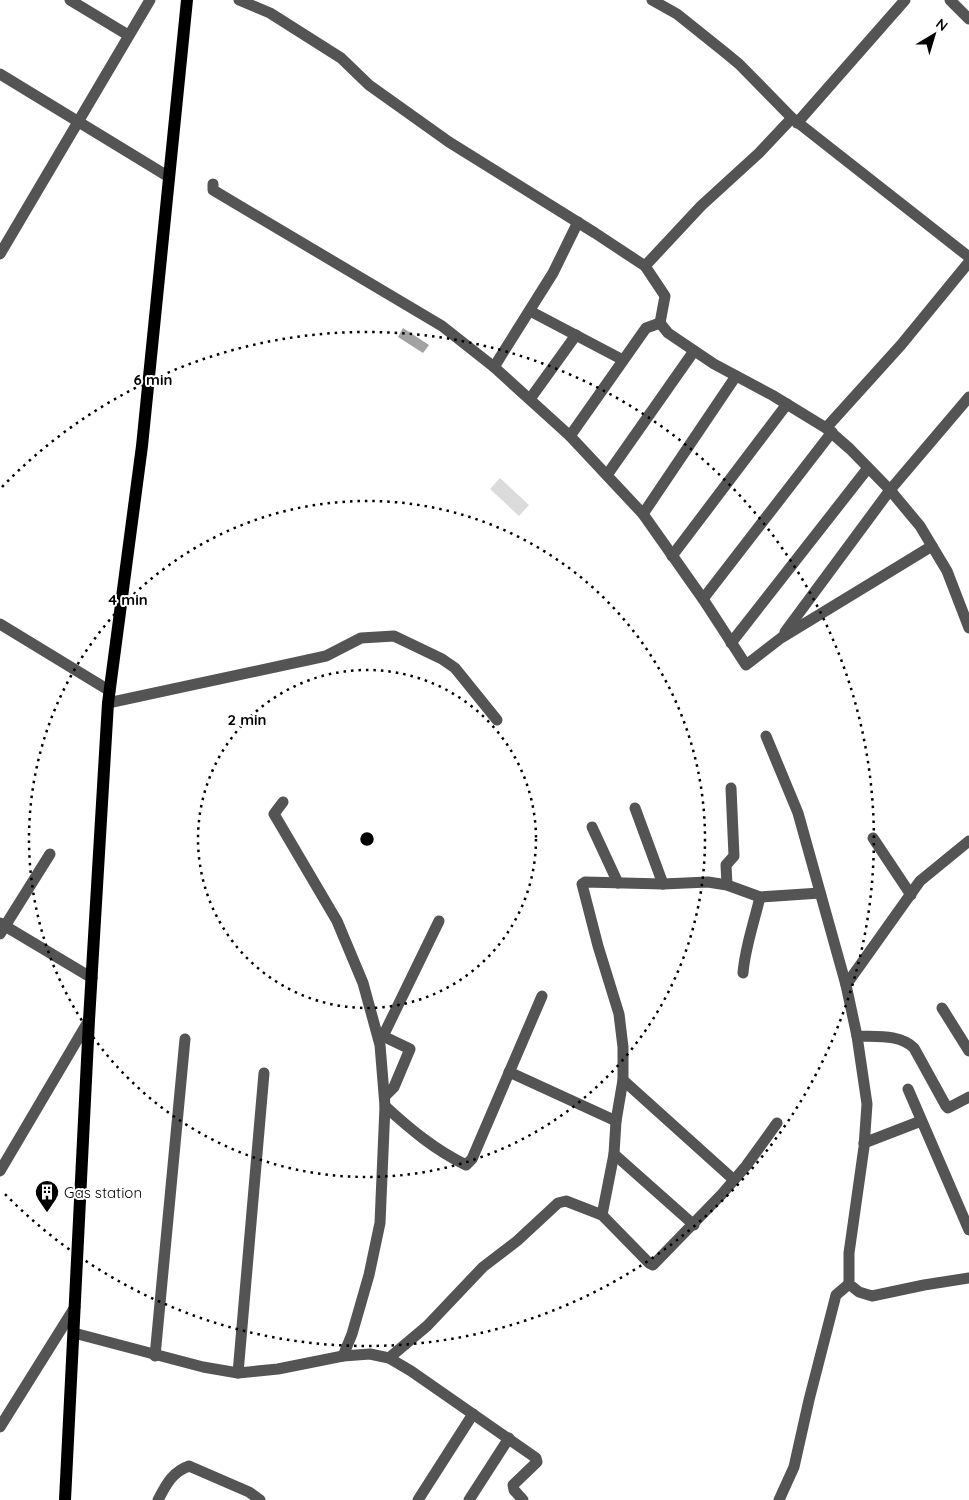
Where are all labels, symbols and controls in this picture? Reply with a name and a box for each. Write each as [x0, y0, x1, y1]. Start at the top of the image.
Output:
north arrow [909, 10, 959, 60]
text: N [932, 14, 952, 35]
text: 6 min [134, 370, 172, 389]
text: 4 min [108, 590, 148, 609]
text: 2 min [227, 710, 267, 729]
centre of rings [358, 830, 376, 848]
building icon: Gas station [34, 1179, 60, 1213]
place label: Gas station [64, 1183, 142, 1202]

